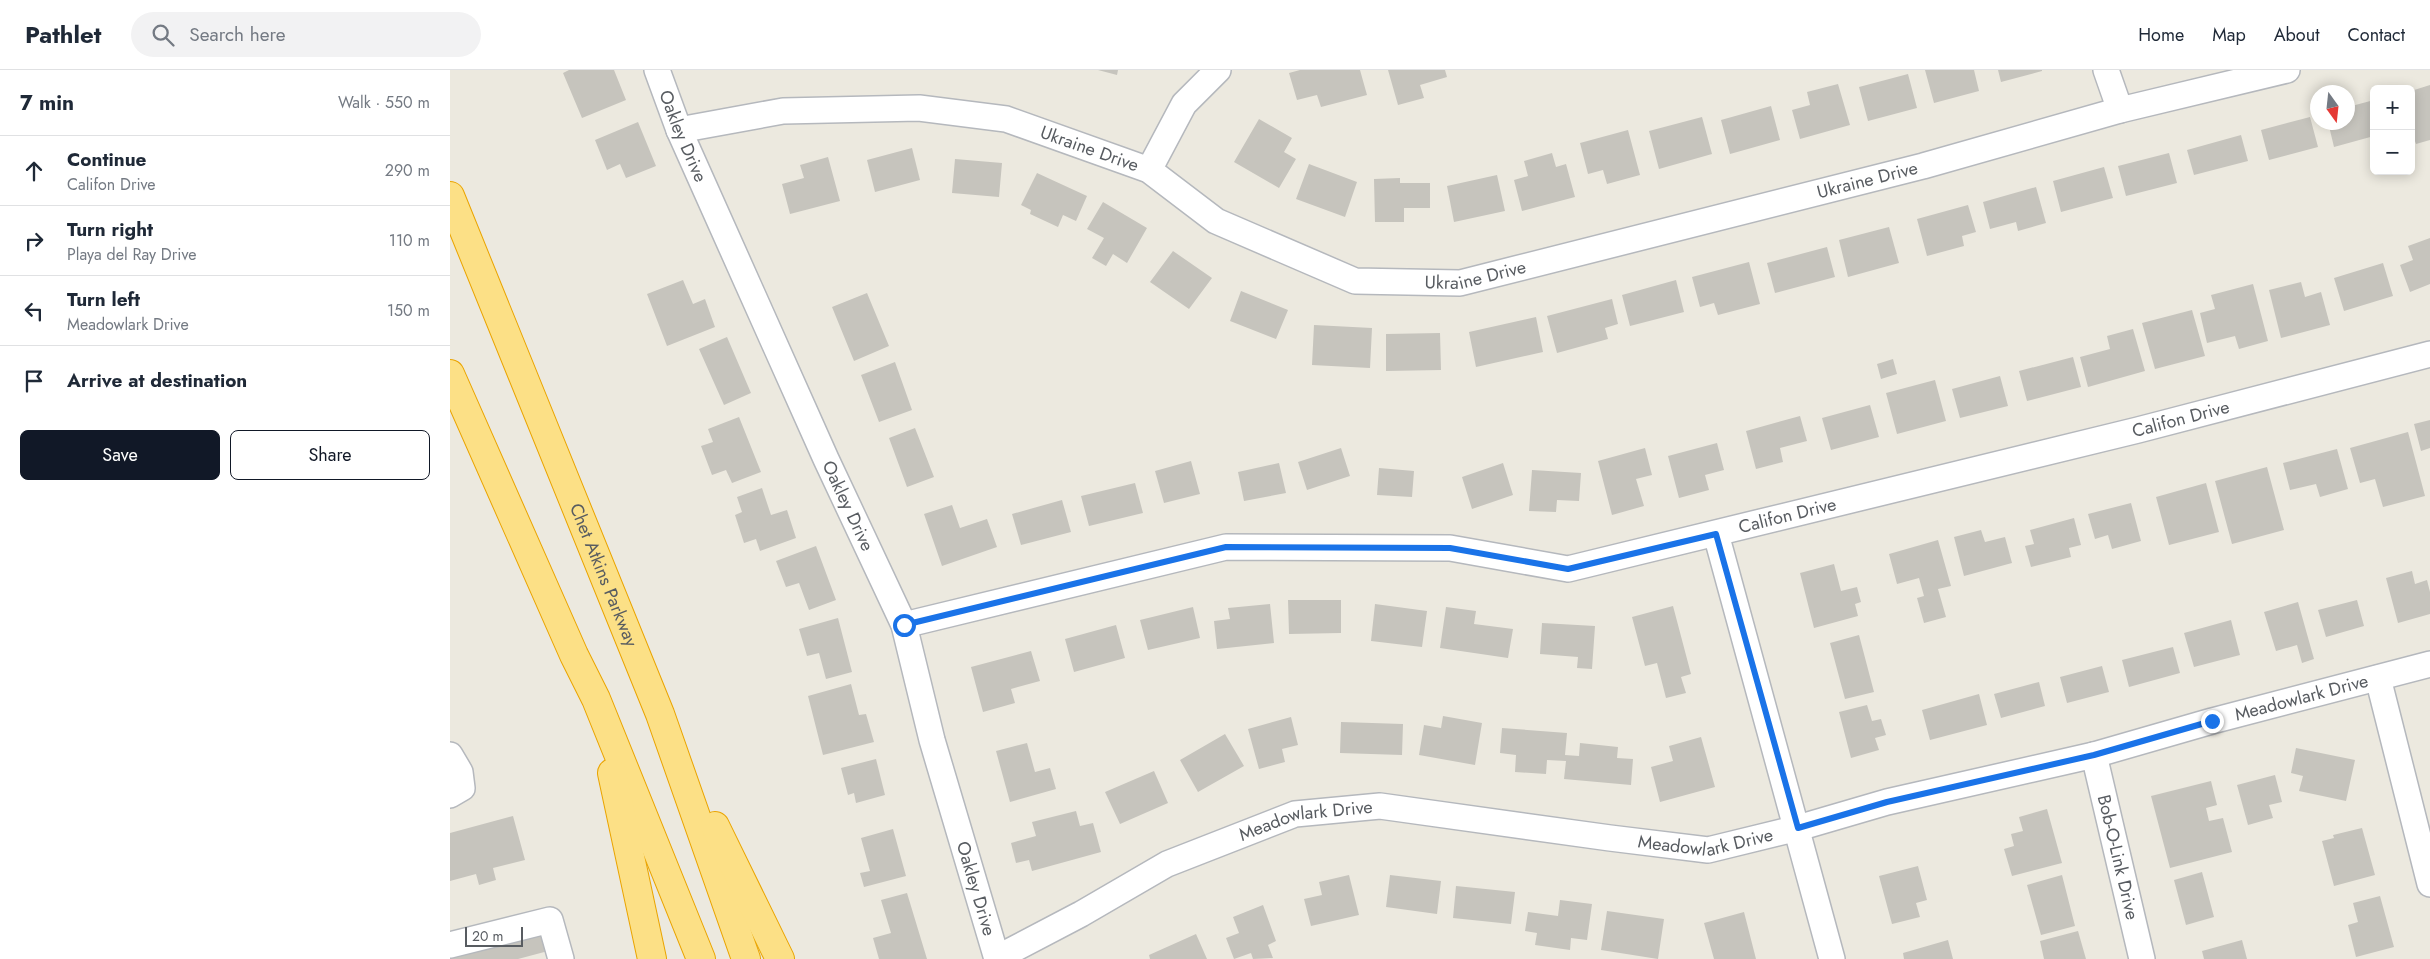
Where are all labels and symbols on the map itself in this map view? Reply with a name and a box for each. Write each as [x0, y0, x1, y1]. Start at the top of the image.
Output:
north arrow [2310, 85, 2355, 130]
street label: Oakley Drive [652, 86, 714, 186]
street label: Ukraine Drive [1037, 119, 1142, 178]
street label: Ukraine Drive [1814, 155, 1920, 205]
street label: Ukraine Drive [1424, 254, 1529, 296]
street label: Califon Drive [2129, 394, 2232, 444]
street label: Oakley Drive [816, 456, 880, 555]
street label: Califon Drive [1736, 491, 1839, 540]
street label: Chet Atkins Parkway [563, 499, 644, 651]
route start [893, 614, 916, 637]
street label: Meadowlark Drive [2232, 668, 2371, 728]
route end [2201, 710, 2224, 733]
street label: Bob-O-Link Drive [2091, 792, 2145, 922]
street label: Meadowlark Drive [1235, 794, 1374, 848]
street label: Meadowlark Drive [1636, 822, 1776, 863]
street label: Oakley Drive [950, 838, 1002, 939]
scale bar [465, 924, 522, 947]

